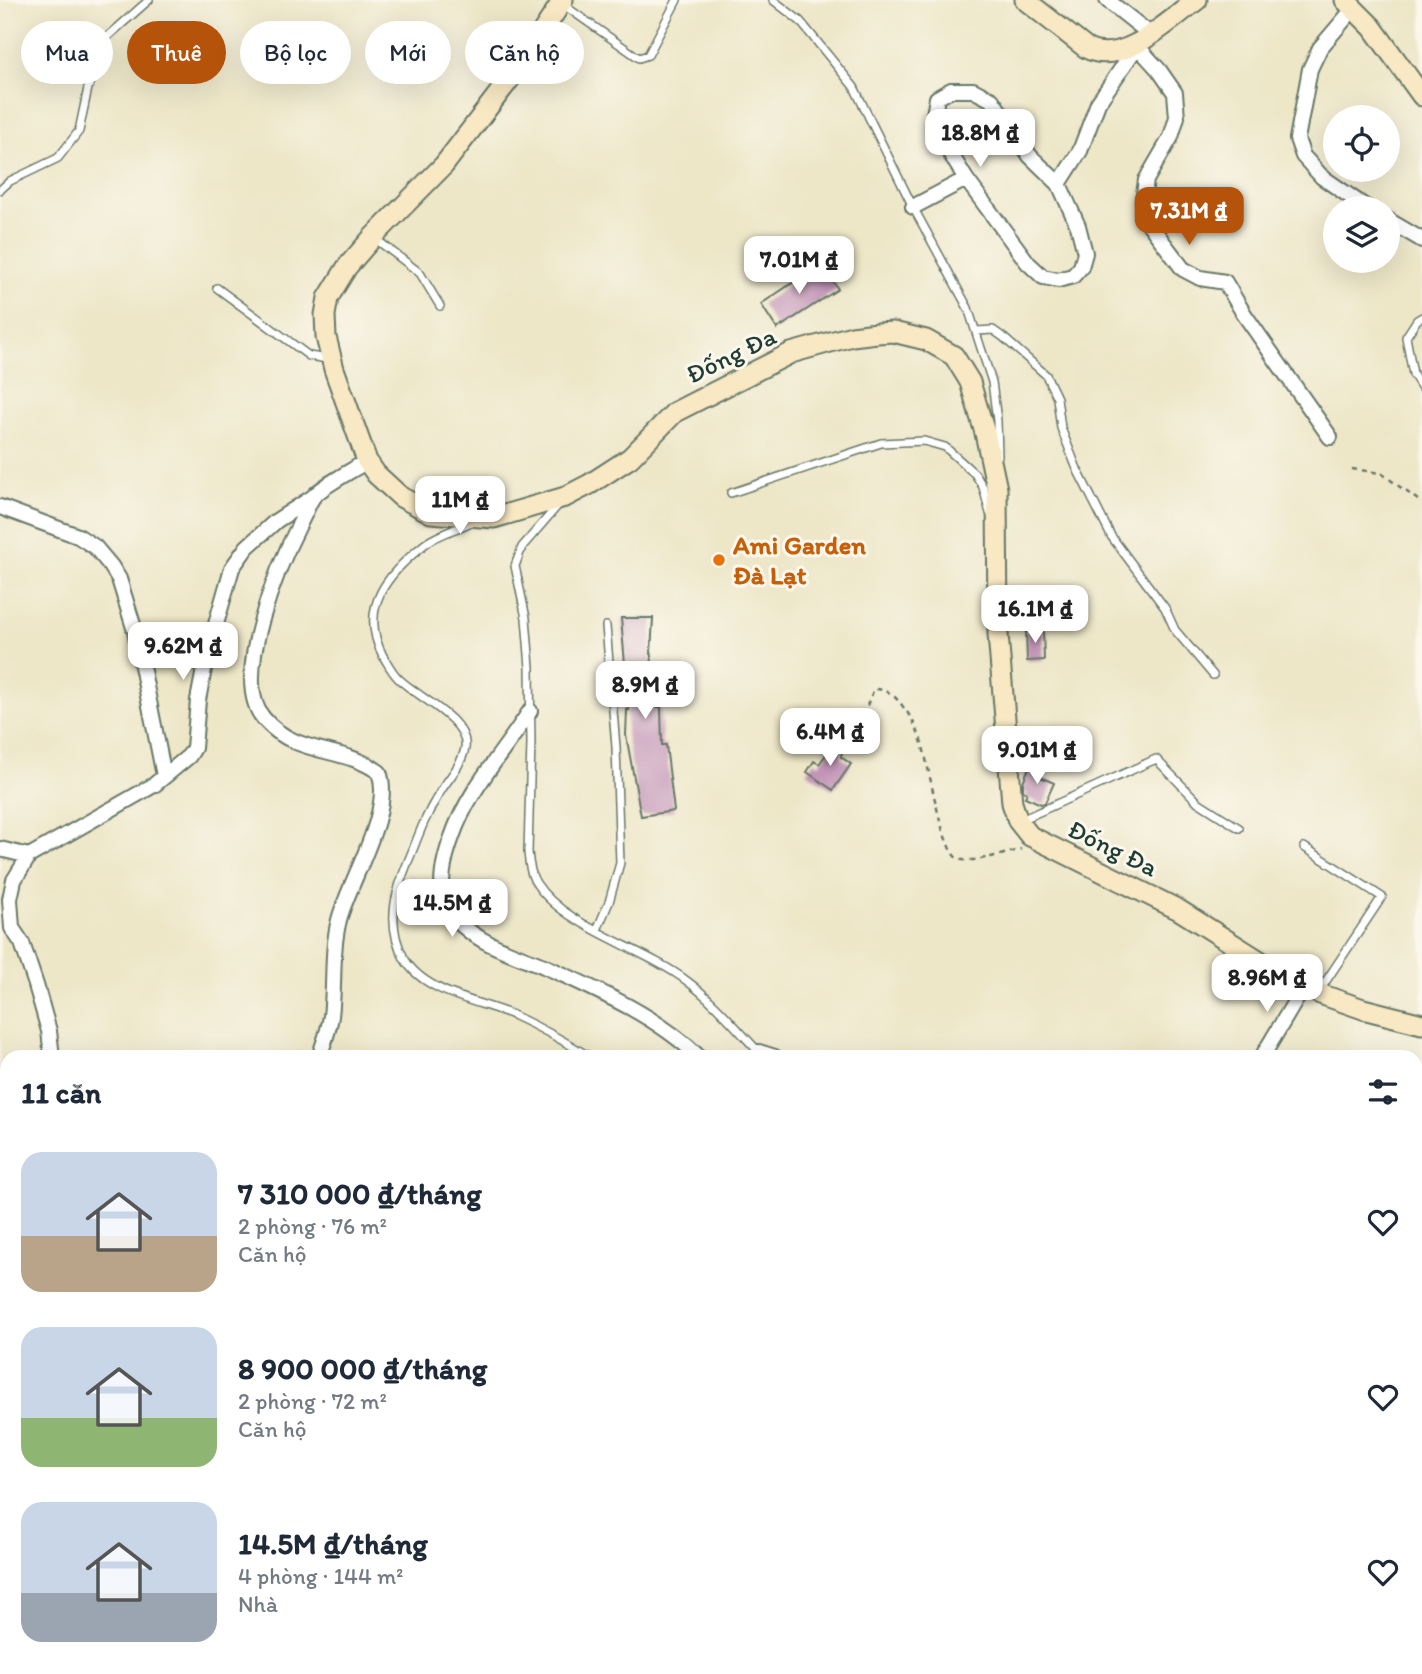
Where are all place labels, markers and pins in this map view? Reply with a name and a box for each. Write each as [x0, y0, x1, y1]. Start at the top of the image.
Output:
pin: 18.8M ₫ [915, 110, 1045, 169]
pin: 7.31M ₫ [1124, 188, 1254, 247]
pin: 7.01M ₫ [734, 236, 864, 296]
pin: 11M ₫ [411, 476, 509, 536]
place label: Ami Garden Đà Lạt [732, 529, 866, 591]
marker: Ami Garden Đà Lạt [711, 552, 727, 568]
pin: 16.1M ₫ [970, 586, 1100, 645]
pin: 9.62M ₫ [118, 622, 248, 682]
pin: 8.9M ₫ [588, 662, 702, 721]
pin: 6.4M ₫ [773, 708, 887, 768]
pin: 9.01M ₫ [972, 726, 1102, 786]
pin: 14.5M ₫ [387, 880, 517, 939]
pin: 8.96M ₫ [1202, 954, 1332, 1014]

